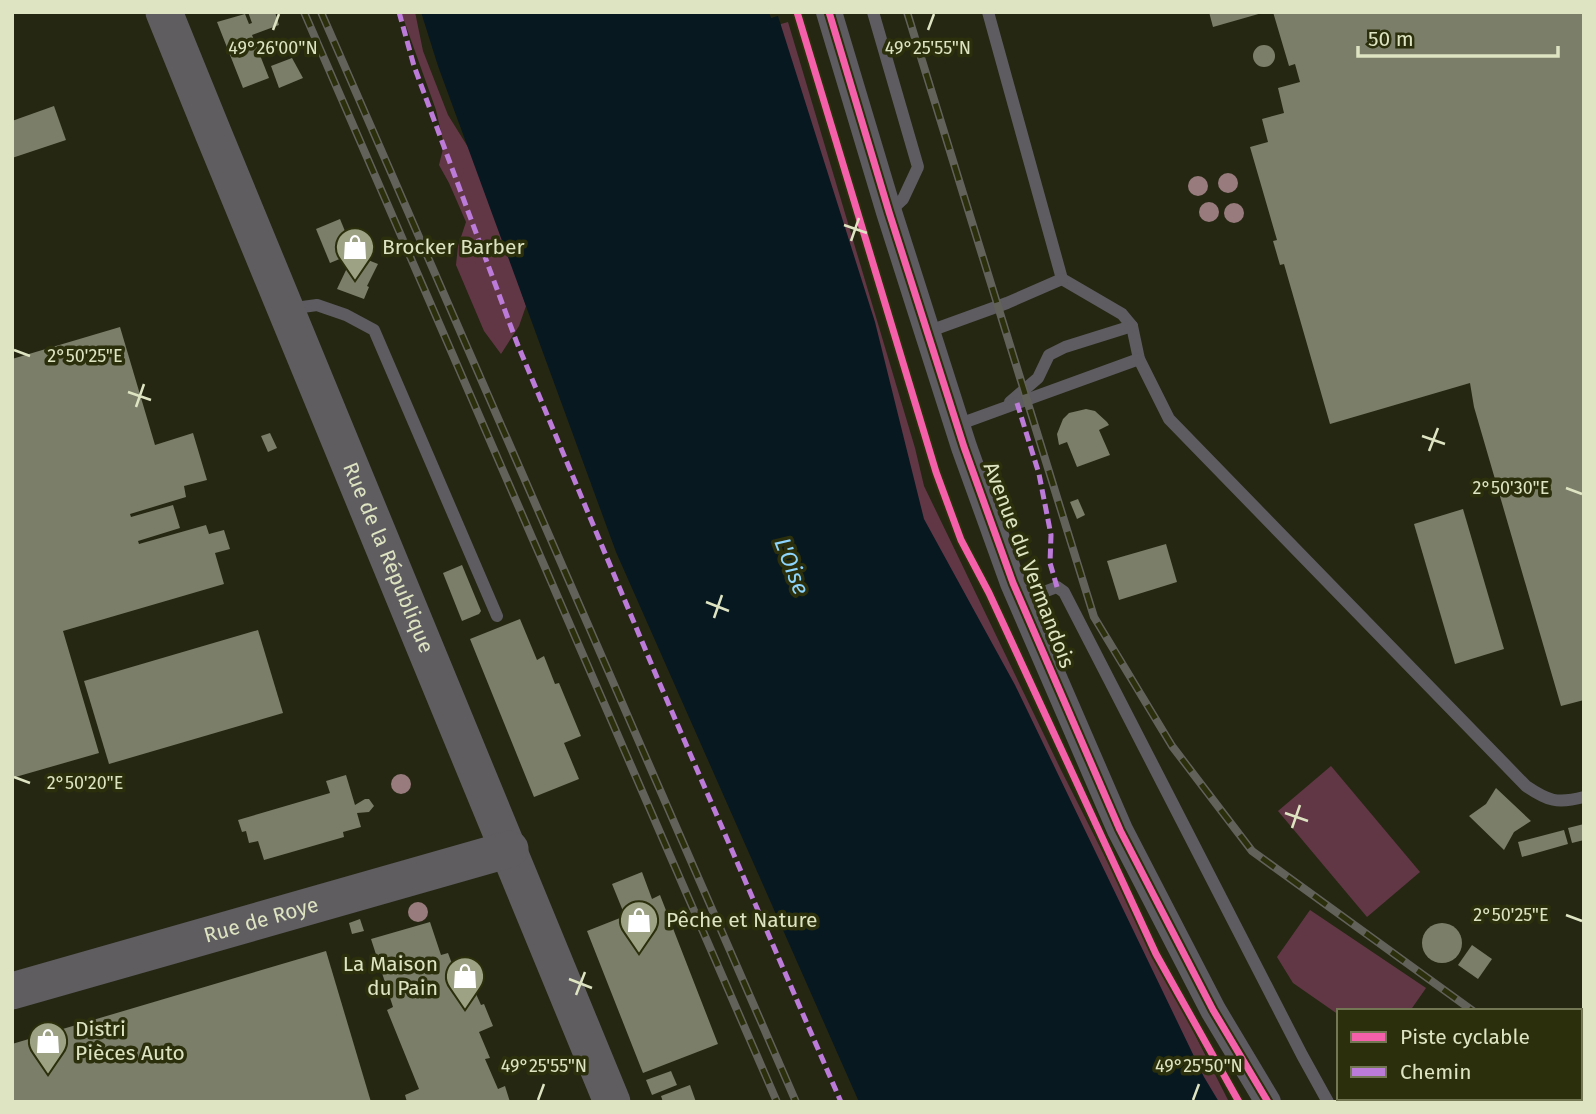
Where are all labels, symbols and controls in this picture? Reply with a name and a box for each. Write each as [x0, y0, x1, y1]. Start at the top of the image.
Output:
scale bar [1358, 14, 1558, 58]
text: 50 m [1368, 26, 1414, 52]
text: 49°26'00"N [228, 37, 318, 59]
text: 49°25'55"N [885, 37, 971, 59]
shop icon: Brocker Barber [334, 226, 376, 281]
place label: Brocker Barber [382, 234, 525, 260]
text: 2°50'25"E [47, 345, 123, 367]
street label: Rue de la République [337, 458, 440, 657]
street label: Avenue du Vermandois [978, 458, 1080, 672]
text: 2°50'30"E [1473, 477, 1549, 499]
water label: L'Oise [768, 534, 816, 598]
text: 2°50'20"E [47, 772, 123, 794]
street label: Rue de Roye [201, 891, 321, 949]
shop icon: Pêche et Nature [618, 899, 660, 954]
text: 2°50'25"E [1473, 904, 1549, 926]
place label: Pêche et Nature [666, 907, 817, 933]
place label: La Maison du Pain [343, 951, 438, 1001]
shop icon: La Maison du Pain [444, 955, 486, 1010]
legend [1337, 1009, 1582, 1100]
place label: Distri Pièces Auto [75, 1016, 185, 1066]
shop icon: Distri Pièces Auto [27, 1020, 69, 1075]
text: Piste cyclable [1400, 1024, 1530, 1050]
text: 49°25'55"N [501, 1055, 587, 1077]
text: 49°25'50"N [1155, 1055, 1243, 1077]
text: Chemin [1400, 1059, 1472, 1085]

